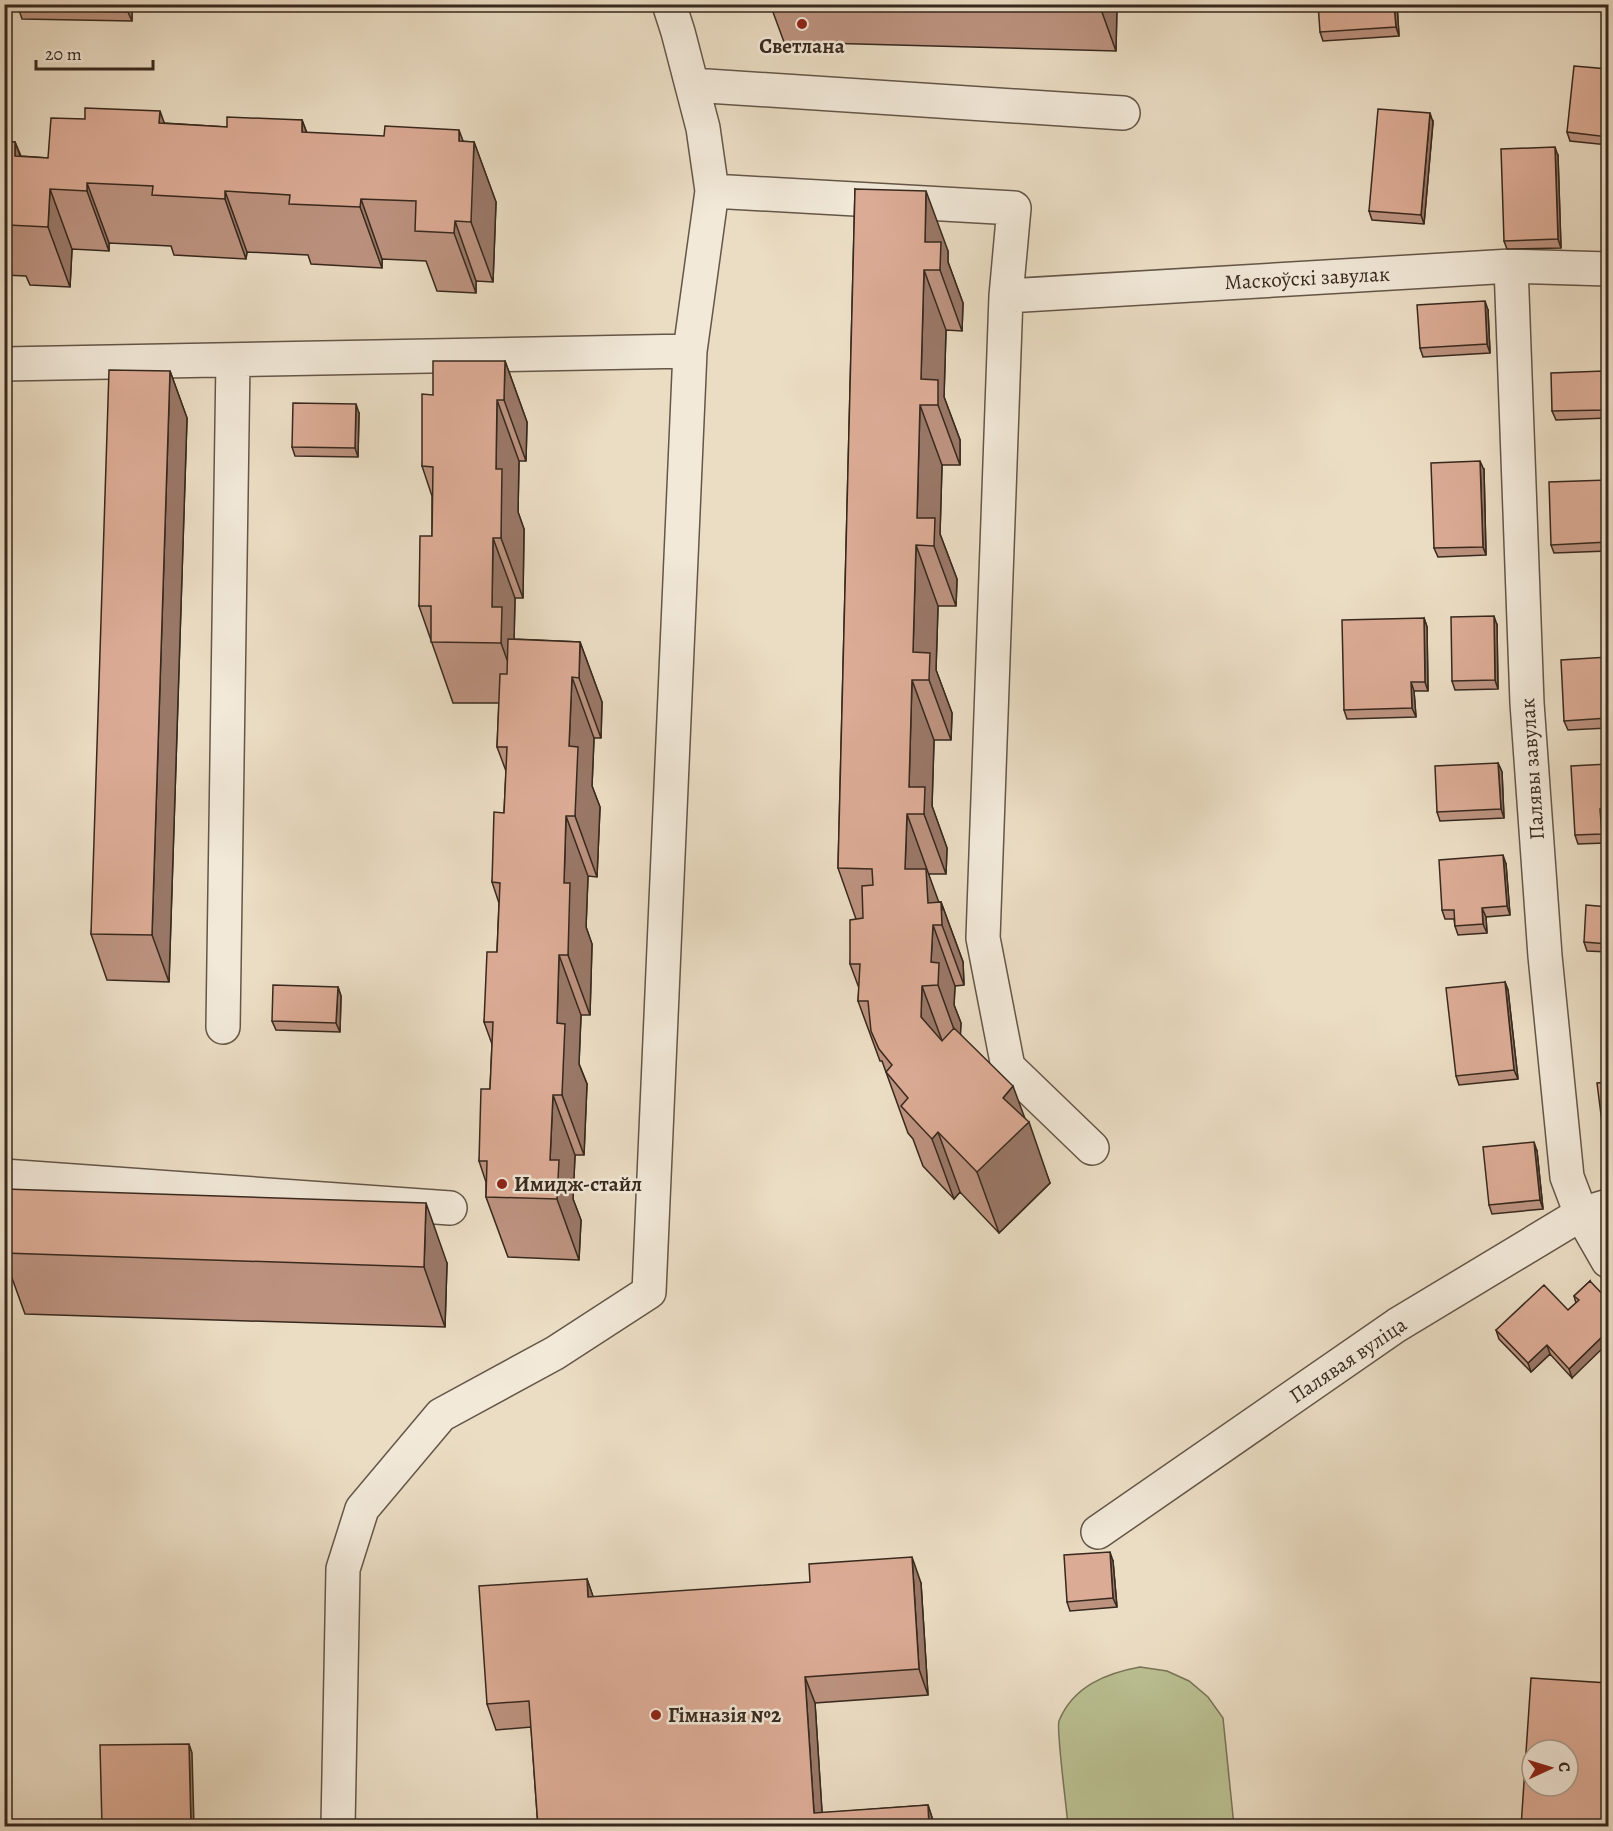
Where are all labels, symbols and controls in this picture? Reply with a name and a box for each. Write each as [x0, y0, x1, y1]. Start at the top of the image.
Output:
marker: Светлана [795, 17, 809, 31]
place label: Светлана [759, 32, 845, 60]
scale bar [36, 33, 153, 71]
text: 20 m [45, 42, 82, 66]
street label: Маскоўскі завулак [1224, 260, 1390, 296]
street label: Палявы завулак [1513, 697, 1551, 841]
place label: Имидж-стайл [514, 1170, 642, 1198]
marker: Имидж-стайл [495, 1177, 509, 1191]
street label: Палявая вуліца [1284, 1310, 1412, 1410]
place label: Гімназія №2 [668, 1701, 781, 1729]
marker: Гімназія №2 [649, 1708, 663, 1722]
north arrow [1520, 1738, 1580, 1798]
text: С [1553, 1761, 1575, 1773]

